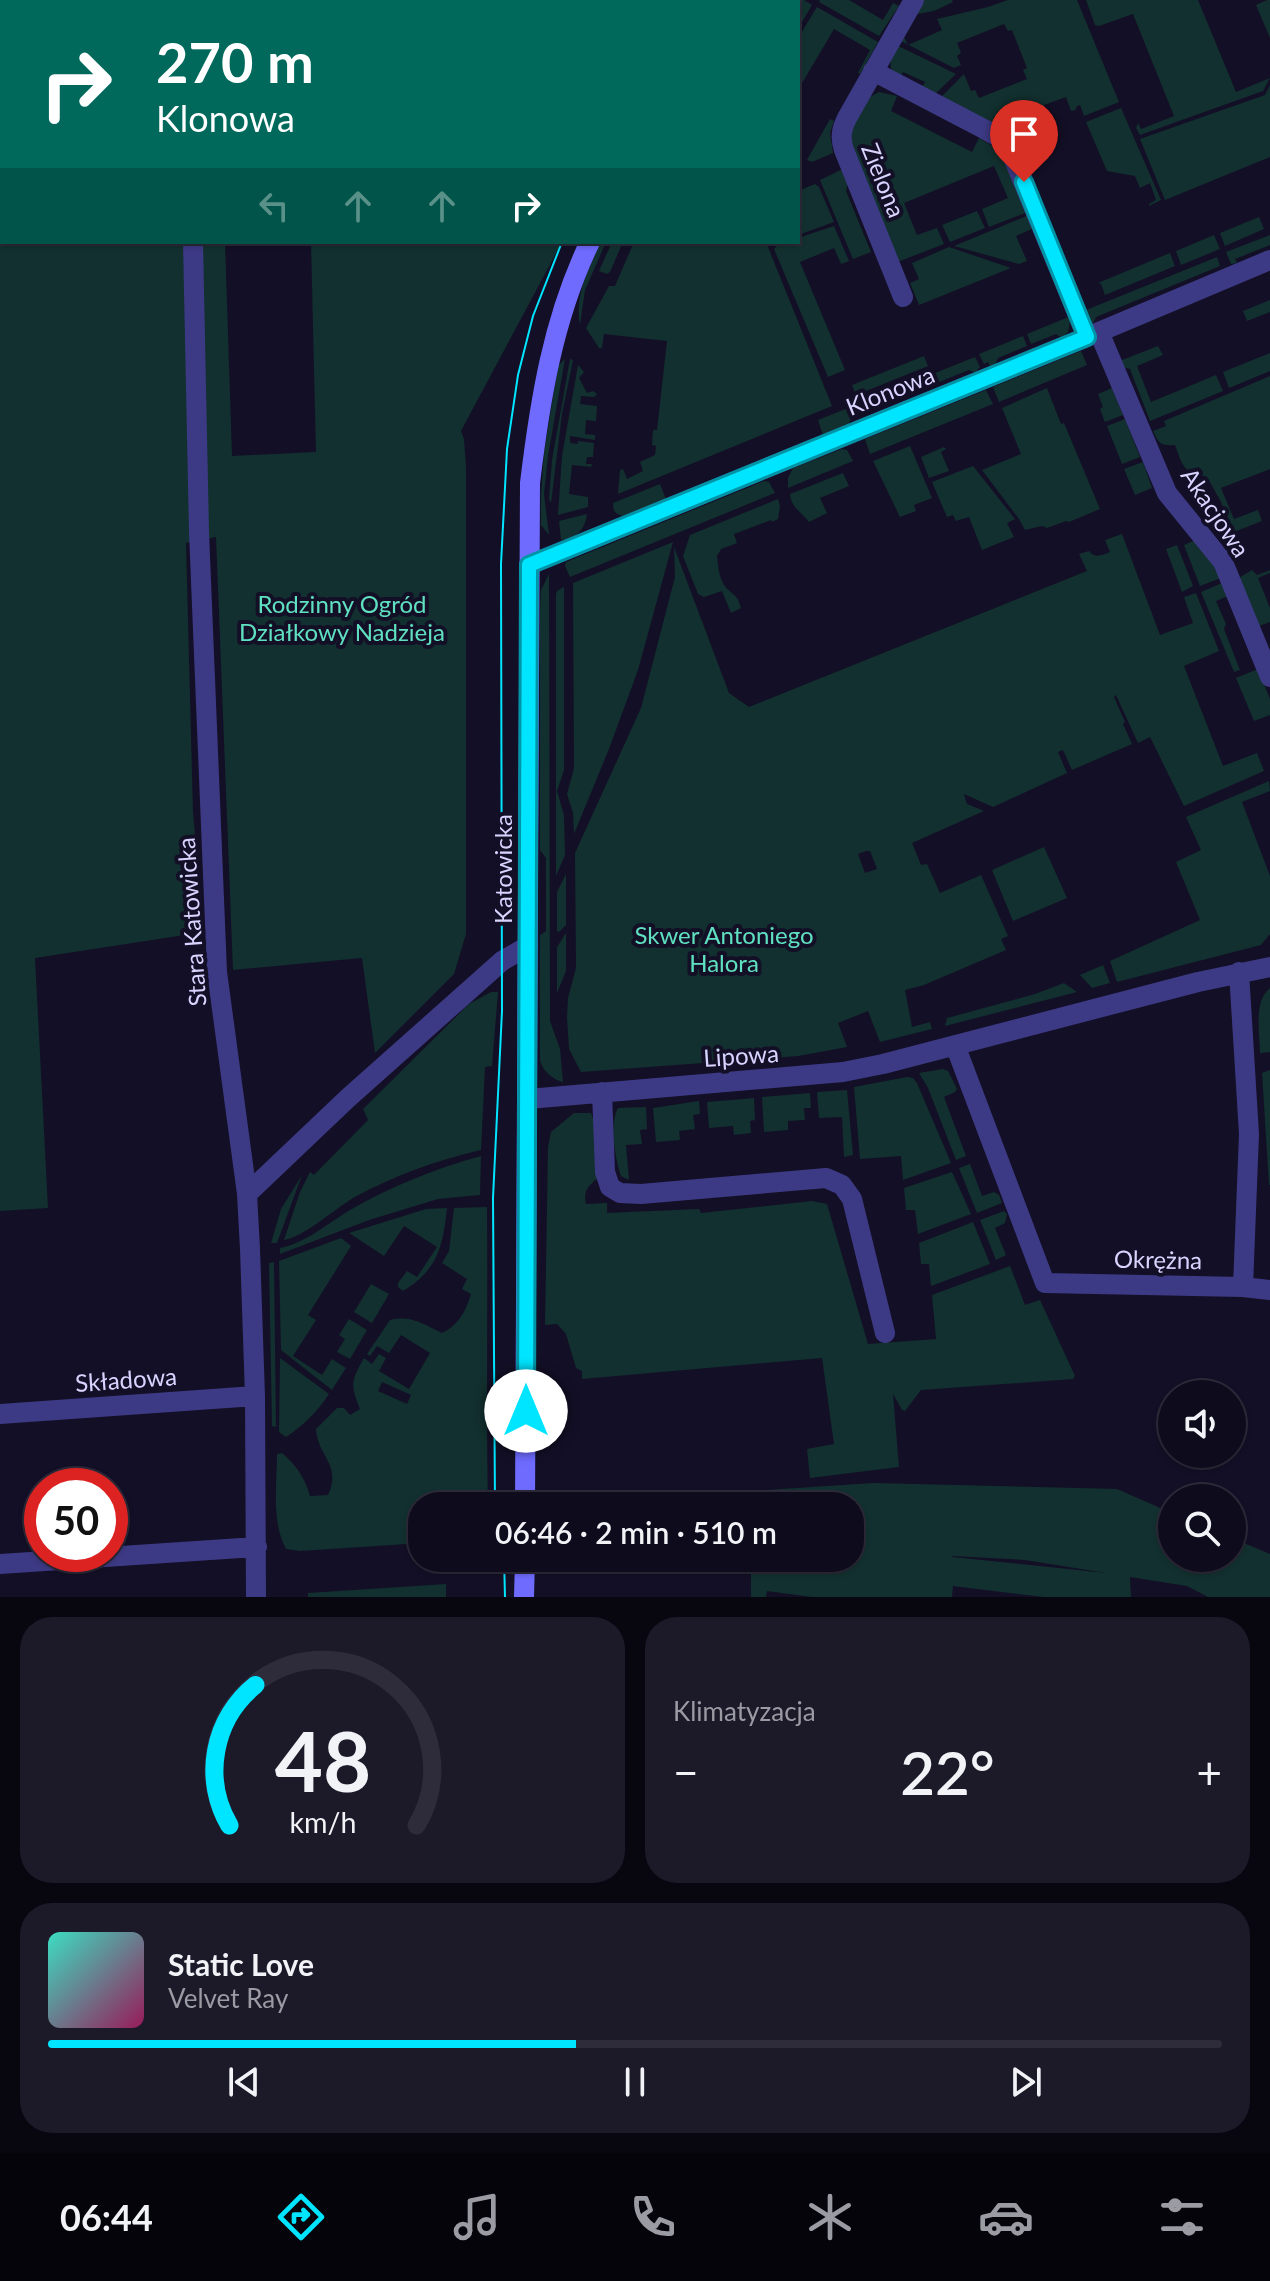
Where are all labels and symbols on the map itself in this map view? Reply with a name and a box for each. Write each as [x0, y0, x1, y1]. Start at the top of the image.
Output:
pin [990, 100, 1058, 182]
street label: Zielona [856, 139, 912, 221]
street label: Klonowa [842, 359, 938, 421]
street label: Akacjowa [1176, 462, 1256, 562]
park label: Rodzinny Ogród Działkowy Nadzieja [239, 589, 445, 646]
street label: Katowicka [488, 814, 517, 924]
street label: Stara Katowicka [171, 836, 211, 1008]
park label: Skwer Antoniego Halora [634, 920, 814, 977]
street label: Lipowa [702, 1038, 780, 1072]
street label: Okrężna [1114, 1244, 1202, 1274]
street label: Składowa [74, 1361, 178, 1397]
position arrow [484, 1369, 568, 1453]
speed limit sign: 50 [24, 1468, 128, 1572]

